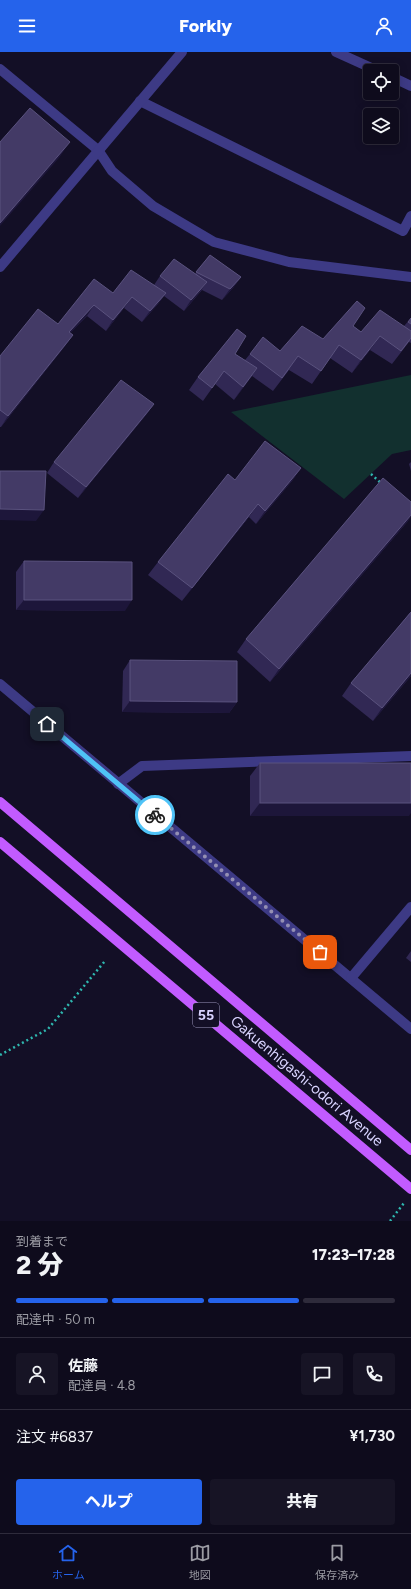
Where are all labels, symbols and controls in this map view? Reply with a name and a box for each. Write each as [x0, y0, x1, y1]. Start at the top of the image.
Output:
icon: menu [16, 15, 38, 37]
text: Forkly [179, 15, 232, 37]
icon: person [373, 15, 395, 37]
map controls [363, 64, 399, 144]
button: locate [363, 64, 399, 100]
button: layers [363, 108, 399, 144]
pin [30, 707, 64, 741]
icon: home [36, 713, 58, 735]
courier [135, 795, 175, 835]
icon: bike [144, 804, 166, 826]
pin [303, 935, 337, 969]
icon: bag [309, 941, 331, 963]
road number: 55 [193, 1003, 219, 1027]
street label: Gakuenhigashi-odori Avenue [227, 1012, 387, 1150]
text: 到着まで [16, 1234, 68, 1249]
text: 17:23–17:28 [312, 1246, 395, 1264]
text: 2 分 [16, 1249, 63, 1281]
text: 配達中 · 50 m [16, 1312, 95, 1327]
button: person [16, 1353, 58, 1395]
button: chat [301, 1353, 343, 1395]
button: phone [353, 1353, 395, 1395]
text: 佐藤 [68, 1357, 98, 1375]
text: 配達員 · 4.8 [68, 1378, 135, 1393]
text: ¥1,730 [349, 1427, 395, 1445]
text: 注文 #6837 [16, 1428, 93, 1446]
button: ヘルプ [16, 1479, 202, 1525]
button: 共有 [210, 1479, 395, 1525]
tab: ホーム [52, 1542, 85, 1582]
tab: 地図 [189, 1542, 211, 1582]
tab: 保存済み [315, 1542, 359, 1582]

